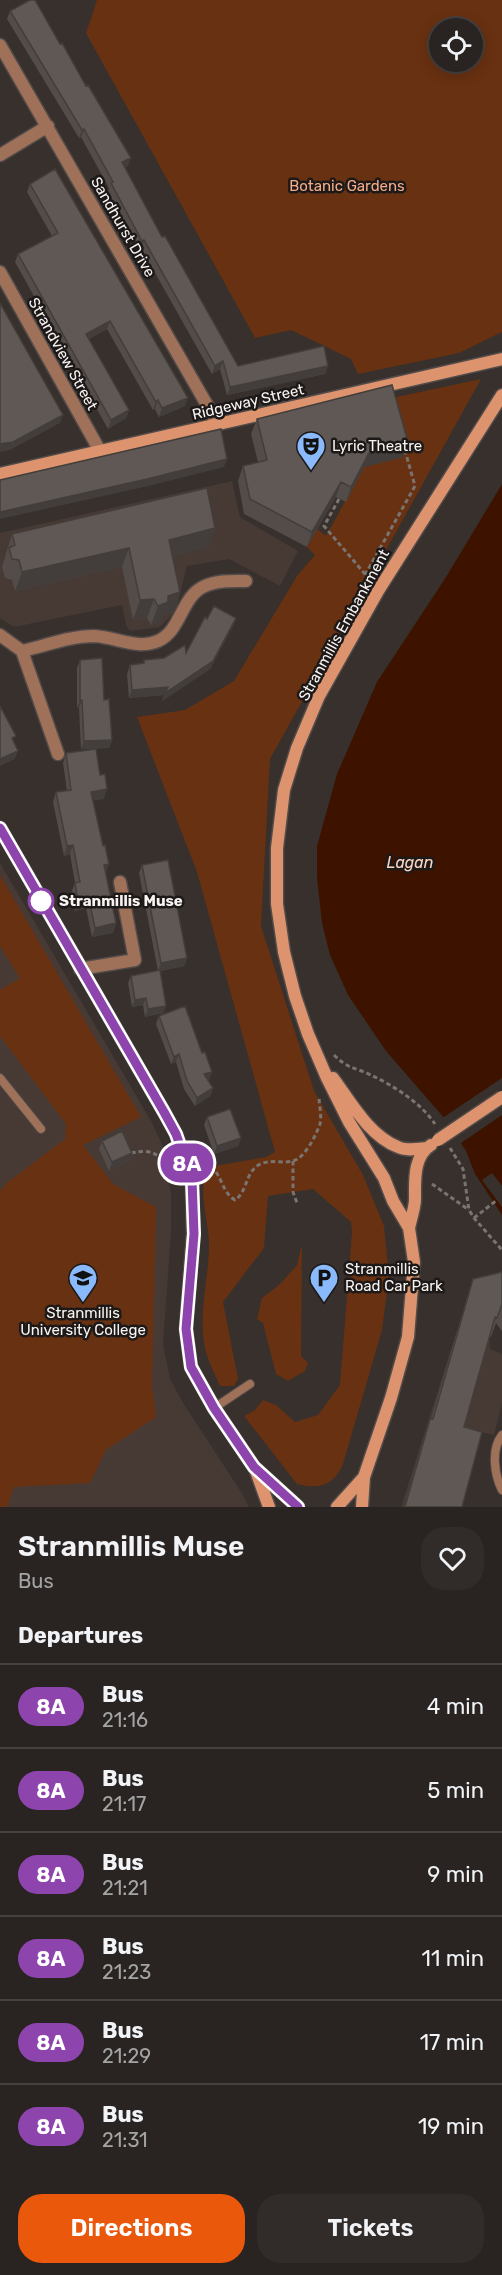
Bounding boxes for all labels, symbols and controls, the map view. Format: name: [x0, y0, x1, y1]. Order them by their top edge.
map controls: [429, 18, 483, 72]
button: locate: [429, 18, 483, 72]
street label: Sandhurst Drive: [87, 174, 159, 280]
park label: Botanic Gardens: [289, 177, 405, 195]
street label: Strandview Street: [25, 295, 101, 414]
street label: Ridgeway Street: [190, 380, 306, 424]
theatre icon: Lyric Theatre: [295, 430, 327, 472]
place label: Lyric Theatre: [332, 437, 422, 455]
street label: Stranmillis Embankment: [295, 546, 393, 704]
water label: Lagan: [387, 853, 433, 872]
marker: Stranmillis Muse: [28, 888, 54, 914]
place label: Stranmillis Muse: [59, 892, 183, 910]
line badge: 8A: [160, 1144, 214, 1182]
text: 8A: [172, 1151, 202, 1176]
place label: Stranmillis Road Car Park: [345, 1260, 443, 1295]
school or university icon: Stranmillis University College: [67, 1262, 99, 1304]
parking icon: Stranmillis Road Car Park: [308, 1262, 340, 1304]
place label: Stranmillis University College: [20, 1304, 146, 1339]
button: heart: [421, 1527, 484, 1590]
text: Stranmillis Muse: [18, 1530, 244, 1563]
text: Bus: [18, 1569, 54, 1593]
text: Departures: [18, 1622, 143, 1649]
text: Bus: [102, 1681, 144, 1708]
text: 4 min: [427, 1693, 484, 1720]
text: 8A: [36, 1694, 66, 1719]
text: 21:16: [102, 1708, 148, 1732]
text: Bus: [102, 1765, 144, 1792]
text: 5 min: [427, 1777, 484, 1804]
text: 8A: [36, 1778, 66, 1803]
text: 21:17: [102, 1792, 146, 1816]
text: Bus: [102, 1849, 144, 1876]
text: 9 min: [427, 1861, 484, 1888]
text: 8A: [36, 1862, 66, 1887]
text: 21:21: [102, 1876, 148, 1900]
text: Bus: [102, 1933, 144, 1960]
text: 11 min: [422, 1945, 484, 1972]
text: 8A: [36, 1946, 66, 1971]
text: 21:23: [102, 1960, 151, 1984]
text: Bus: [102, 2017, 144, 2044]
text: 17 min: [420, 2029, 484, 2056]
text: 8A: [36, 2030, 66, 2055]
text: 21:29: [102, 2044, 151, 2068]
text: Bus: [102, 2101, 144, 2128]
text: 19 min: [418, 2113, 484, 2140]
text: 8A: [36, 2114, 66, 2139]
text: 21:31: [102, 2128, 148, 2152]
button: Directions: [18, 2194, 245, 2263]
button: Tickets: [257, 2194, 484, 2263]

